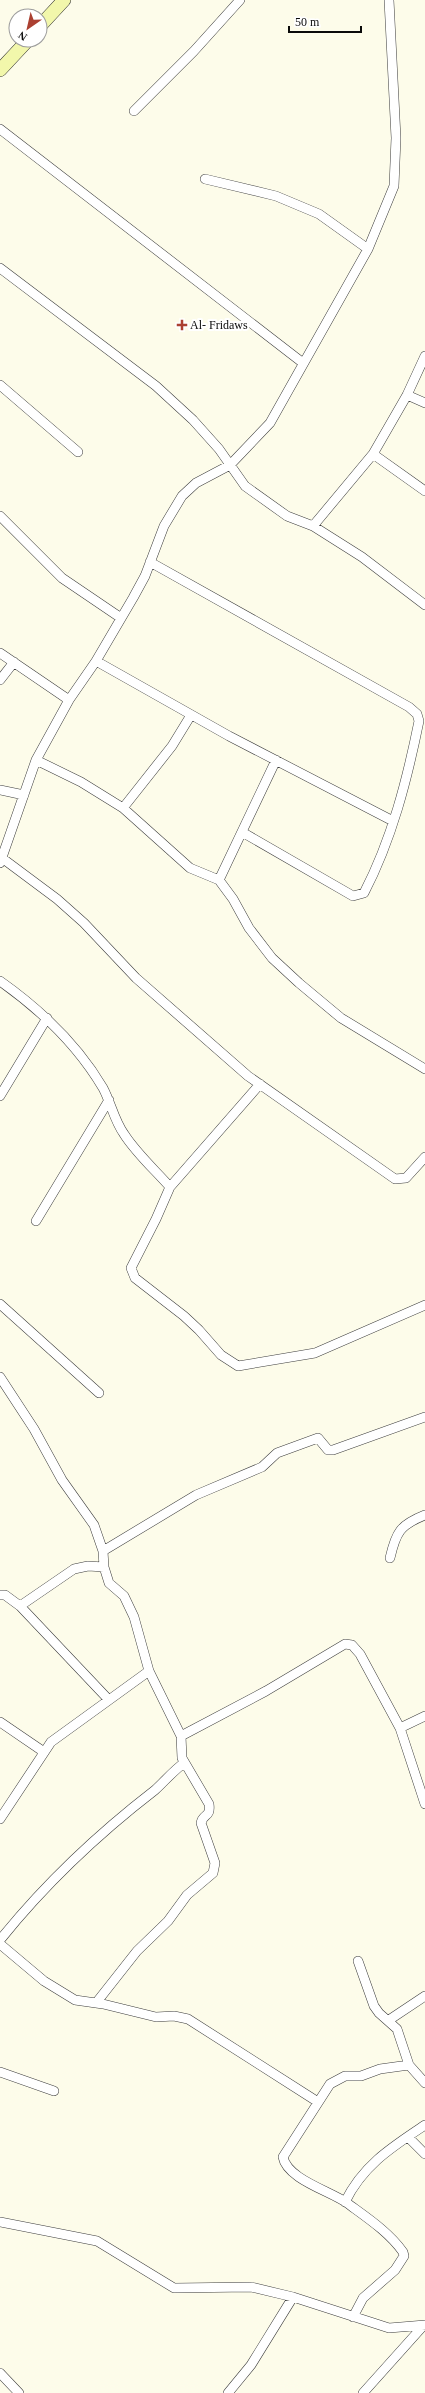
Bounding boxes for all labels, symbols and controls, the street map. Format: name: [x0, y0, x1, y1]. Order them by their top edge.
north arrow: [8, 8, 48, 48]
scale bar: [289, 8, 361, 34]
text: 50 m: [295, 15, 320, 29]
text: N: [16, 29, 29, 43]
place label: Al- Fridaws: [190, 318, 248, 332]
marker: Al- Fridaws: [177, 320, 187, 330]

